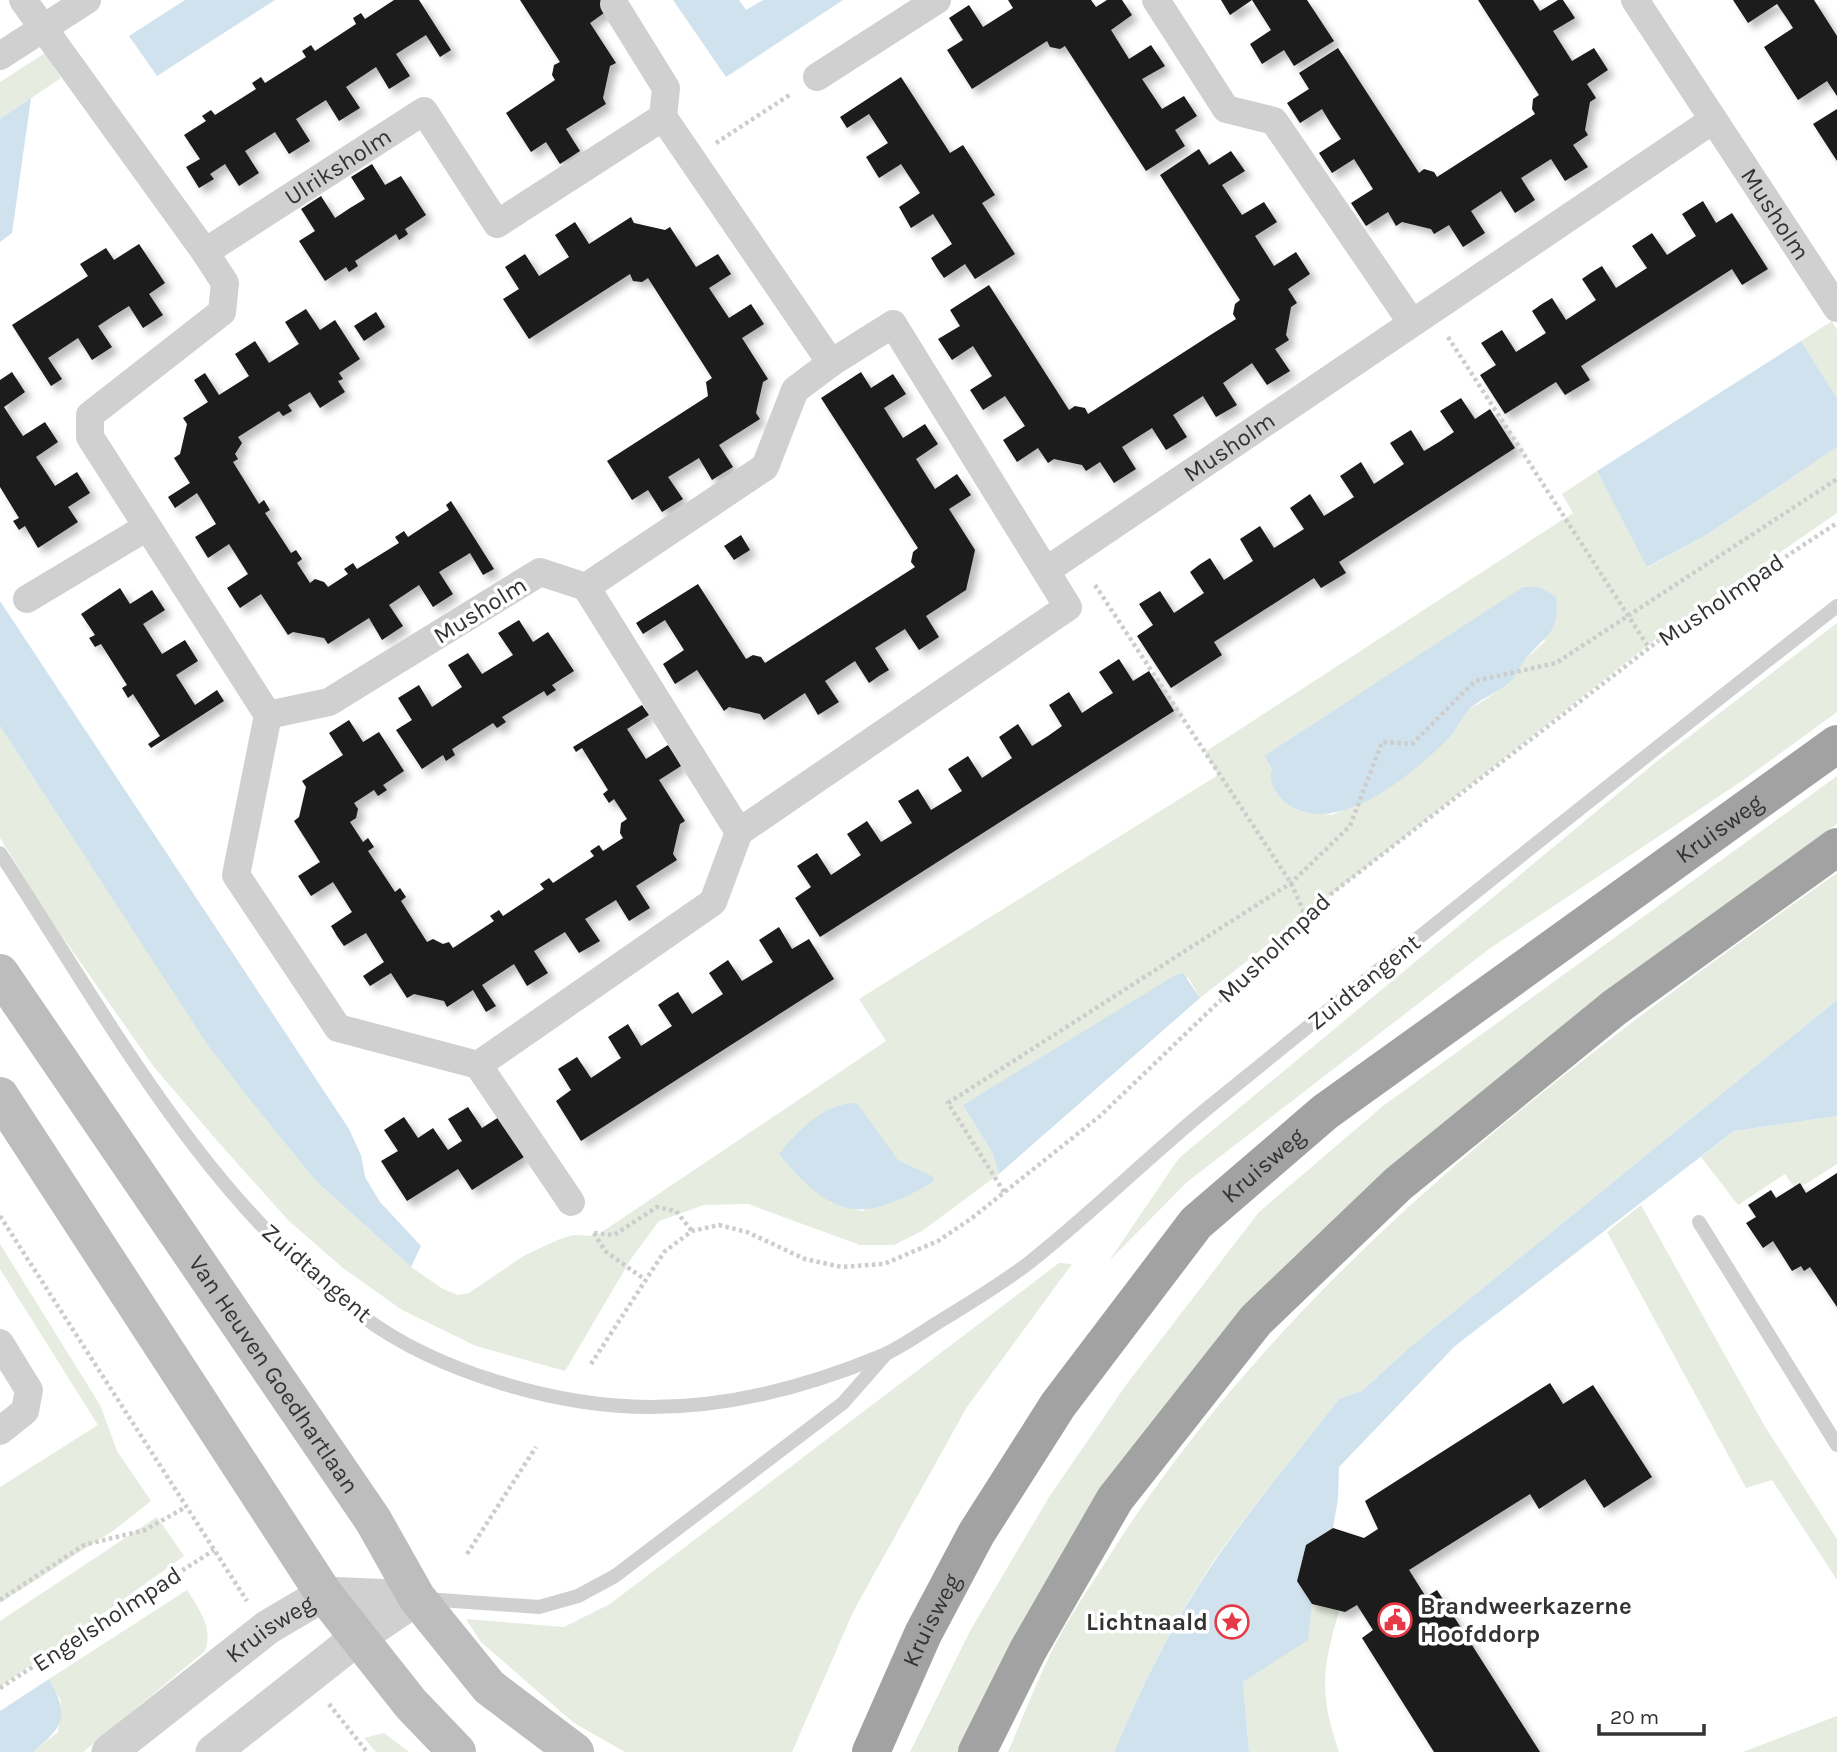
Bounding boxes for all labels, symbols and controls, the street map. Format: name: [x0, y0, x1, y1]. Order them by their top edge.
street label: Ulriksholm: [279, 122, 397, 211]
street label: Musholm: [1735, 163, 1816, 265]
street label: Musholm: [1178, 406, 1280, 488]
street label: Musholmpad: [1653, 548, 1789, 652]
street label: Musholm: [428, 571, 532, 649]
street label: Kruisweg: [1670, 788, 1769, 869]
street label: Musholmpad: [1212, 887, 1336, 1009]
street label: Zuidtangent: [1302, 928, 1426, 1036]
street label: Kruisweg: [1216, 1121, 1311, 1209]
street label: Zuidtangent: [256, 1218, 378, 1328]
street label: Van Heuven Goedhartlaan: [183, 1250, 365, 1499]
street label: Engelsholmpad: [27, 1561, 187, 1677]
street label: Kruisweg: [896, 1568, 967, 1671]
street label: Kruisweg: [220, 1589, 320, 1669]
place label: Brandweerkazerne Hoofddorp: [1420, 1592, 1632, 1648]
public building icon: Brandweerkazerne Hoofddorp: [1376, 1601, 1414, 1639]
place icon: Lichtnaald: [1213, 1603, 1251, 1641]
place label: Lichtnaald: [1086, 1608, 1208, 1636]
scale bar: [1599, 1692, 1704, 1736]
text: 20 m: [1610, 1705, 1659, 1729]

